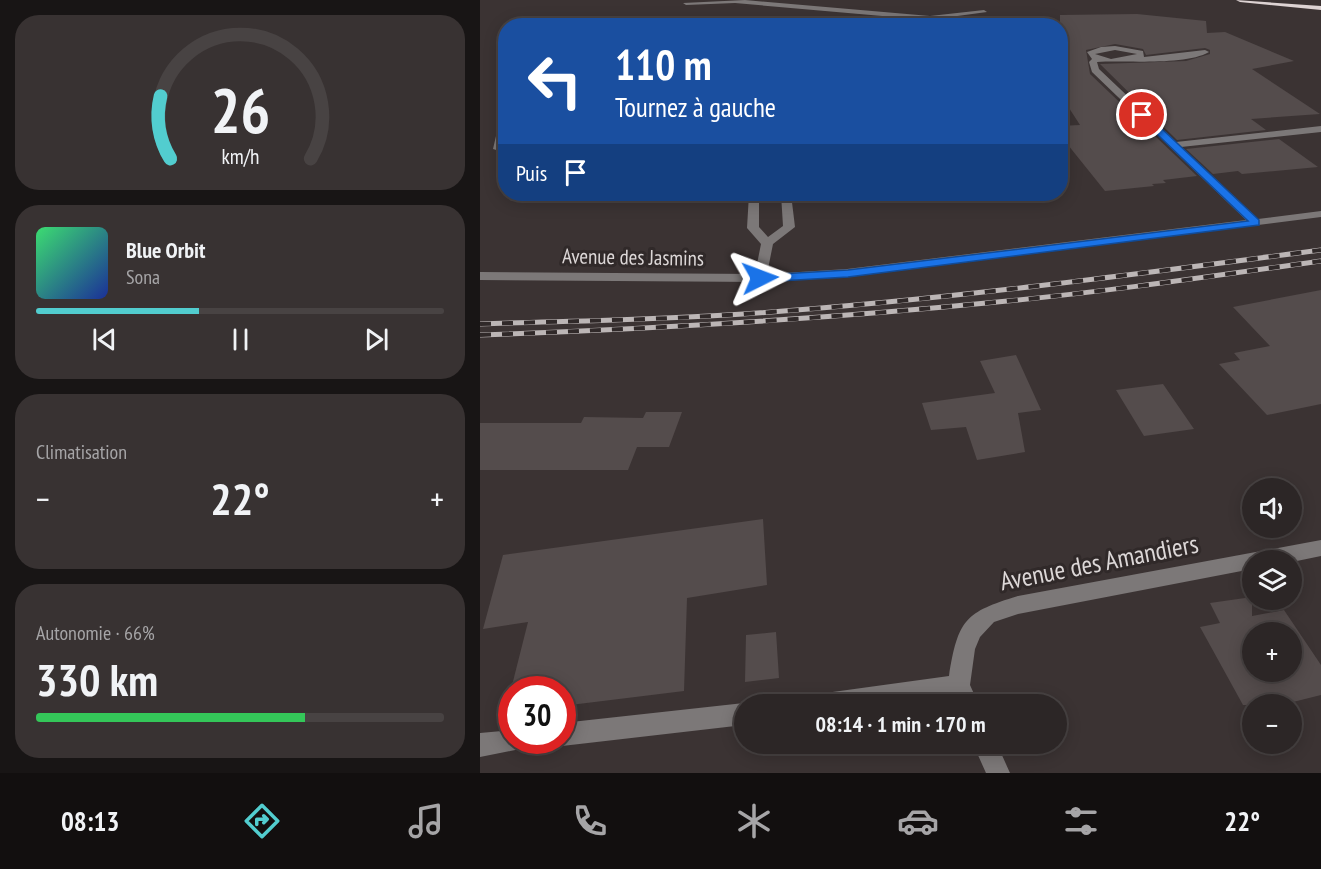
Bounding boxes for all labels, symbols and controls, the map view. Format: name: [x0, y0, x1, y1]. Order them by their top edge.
text: 110 m: [615, 37, 712, 92]
icon: left: [516, 42, 594, 120]
text: 26: [210, 69, 270, 150]
pin: [1116, 89, 1167, 140]
text: Tournez à gauche: [615, 90, 776, 124]
icon: arrive: [1125, 98, 1158, 131]
text: km/h: [221, 143, 259, 171]
icon: arrive: [559, 156, 592, 189]
text: Puis: [516, 159, 547, 187]
text: Blue Orbit: [126, 236, 205, 264]
street label: Avenue des Jasmins: [562, 242, 704, 272]
position arrow: [728, 246, 792, 310]
text: Sona: [126, 264, 160, 290]
icon: previous: [88, 323, 121, 356]
icon: pause: [224, 323, 257, 356]
icon: next: [360, 323, 393, 356]
text: Climatisation: [36, 439, 127, 465]
text: 22°: [210, 469, 270, 527]
text: −: [36, 477, 50, 520]
text: +: [430, 477, 444, 520]
map controls: [1242, 478, 1302, 754]
button: sound: [1242, 478, 1302, 538]
street label: Avenue des Amandiers: [997, 527, 1201, 597]
button: layers: [1242, 550, 1302, 610]
text: Autonomie · 66%: [36, 620, 155, 646]
button: +: [1242, 622, 1302, 682]
text: 330 km: [36, 650, 158, 708]
speed limit sign: 30: [498, 676, 576, 754]
button: −: [1242, 694, 1302, 754]
text: 08:14 · 1 min · 170 m: [815, 710, 986, 738]
icon: directions: [241, 800, 283, 842]
icon: music: [405, 800, 447, 842]
icon: phone: [569, 800, 611, 842]
icon: climate: [733, 800, 775, 842]
icon: car: [897, 800, 939, 842]
icon: filters: [1060, 800, 1102, 842]
text: 08:13: [61, 804, 119, 838]
text: 22°: [1224, 804, 1260, 838]

